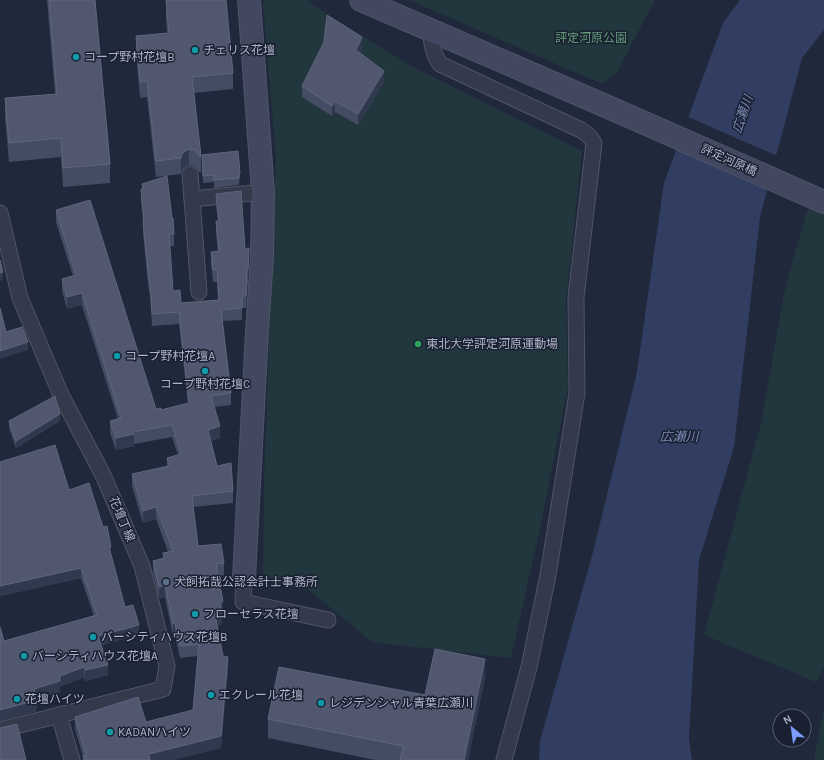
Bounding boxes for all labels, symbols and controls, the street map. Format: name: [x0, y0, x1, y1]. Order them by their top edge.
park label: 評定河原公園: [555, 31, 627, 45]
place label: チェリス花壇: [203, 43, 275, 57]
marker: チェリス花壇: [190, 45, 200, 55]
place label: コープ野村花壇B: [84, 50, 175, 64]
marker: コープ野村花壇B: [71, 52, 81, 62]
water label: 広瀬川: [729, 91, 757, 135]
street label: 評定河原橋: [699, 141, 759, 179]
place label: 東北大学評定河原運動場: [426, 337, 558, 351]
marker: 東北大学評定河原運動場: [413, 339, 423, 349]
place label: コープ野村花壇A: [125, 349, 215, 363]
marker: コープ野村花壇A: [112, 351, 122, 361]
marker: コープ野村花壇C: [200, 366, 210, 376]
place label: コープ野村花壇C: [160, 377, 250, 391]
water label: 広瀬川: [659, 429, 700, 444]
street label: 花壇丁線: [106, 494, 138, 544]
place label: 犬飼拓哉公認会計士事務所: [174, 575, 318, 589]
marker: 犬飼拓哉公認会計士事務所: [161, 577, 171, 587]
place label: フローセラス花壇: [203, 607, 299, 621]
marker: フローセラス花壇: [190, 609, 200, 619]
place label: バーシティハウス花壇B: [101, 630, 228, 644]
marker: バーシティハウス花壇B: [88, 632, 98, 642]
place label: バーシティハウス花壇A: [32, 649, 158, 663]
marker: バーシティハウス花壇A: [19, 651, 29, 661]
place label: エクレール花壇: [219, 688, 303, 702]
marker: エクレール花壇: [206, 690, 216, 700]
place label: 花壇ハイツ: [25, 692, 85, 706]
marker: 花壇ハイツ: [12, 694, 22, 704]
place label: レジデンシャル青葉広瀬川: [329, 696, 473, 710]
marker: レジデンシャル青葉広瀬川: [316, 698, 326, 708]
north arrow: [772, 708, 812, 748]
text: N: [781, 712, 794, 727]
place label: KADANハイツ: [118, 725, 191, 739]
marker: KADANハイツ: [105, 727, 115, 737]

